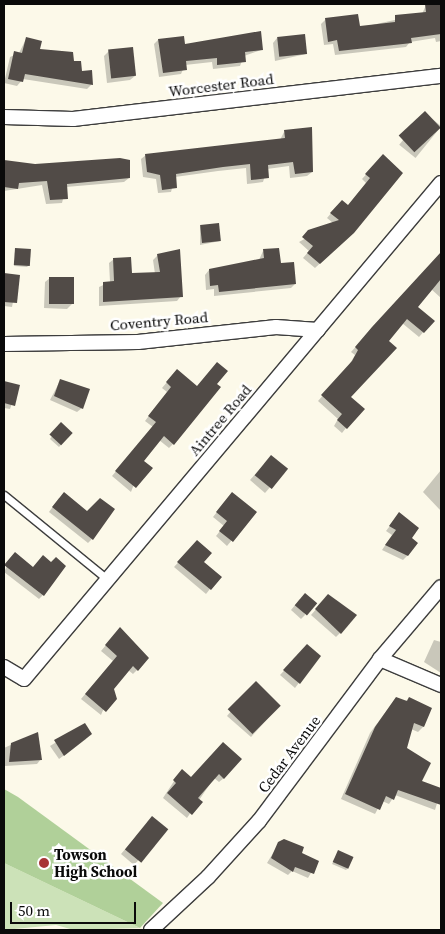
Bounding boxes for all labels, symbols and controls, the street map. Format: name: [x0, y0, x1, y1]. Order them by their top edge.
street label: Worcester Road: [167, 70, 275, 100]
street label: Coventry Road: [109, 308, 209, 334]
street label: Aintree Road: [185, 381, 255, 459]
street label: Cedar Avenue: [254, 712, 324, 796]
place label: Towson High School: [54, 845, 137, 880]
marker: Towson High School: [38, 857, 50, 869]
scale bar: [12, 892, 139, 924]
text: 50 m: [18, 900, 50, 921]

